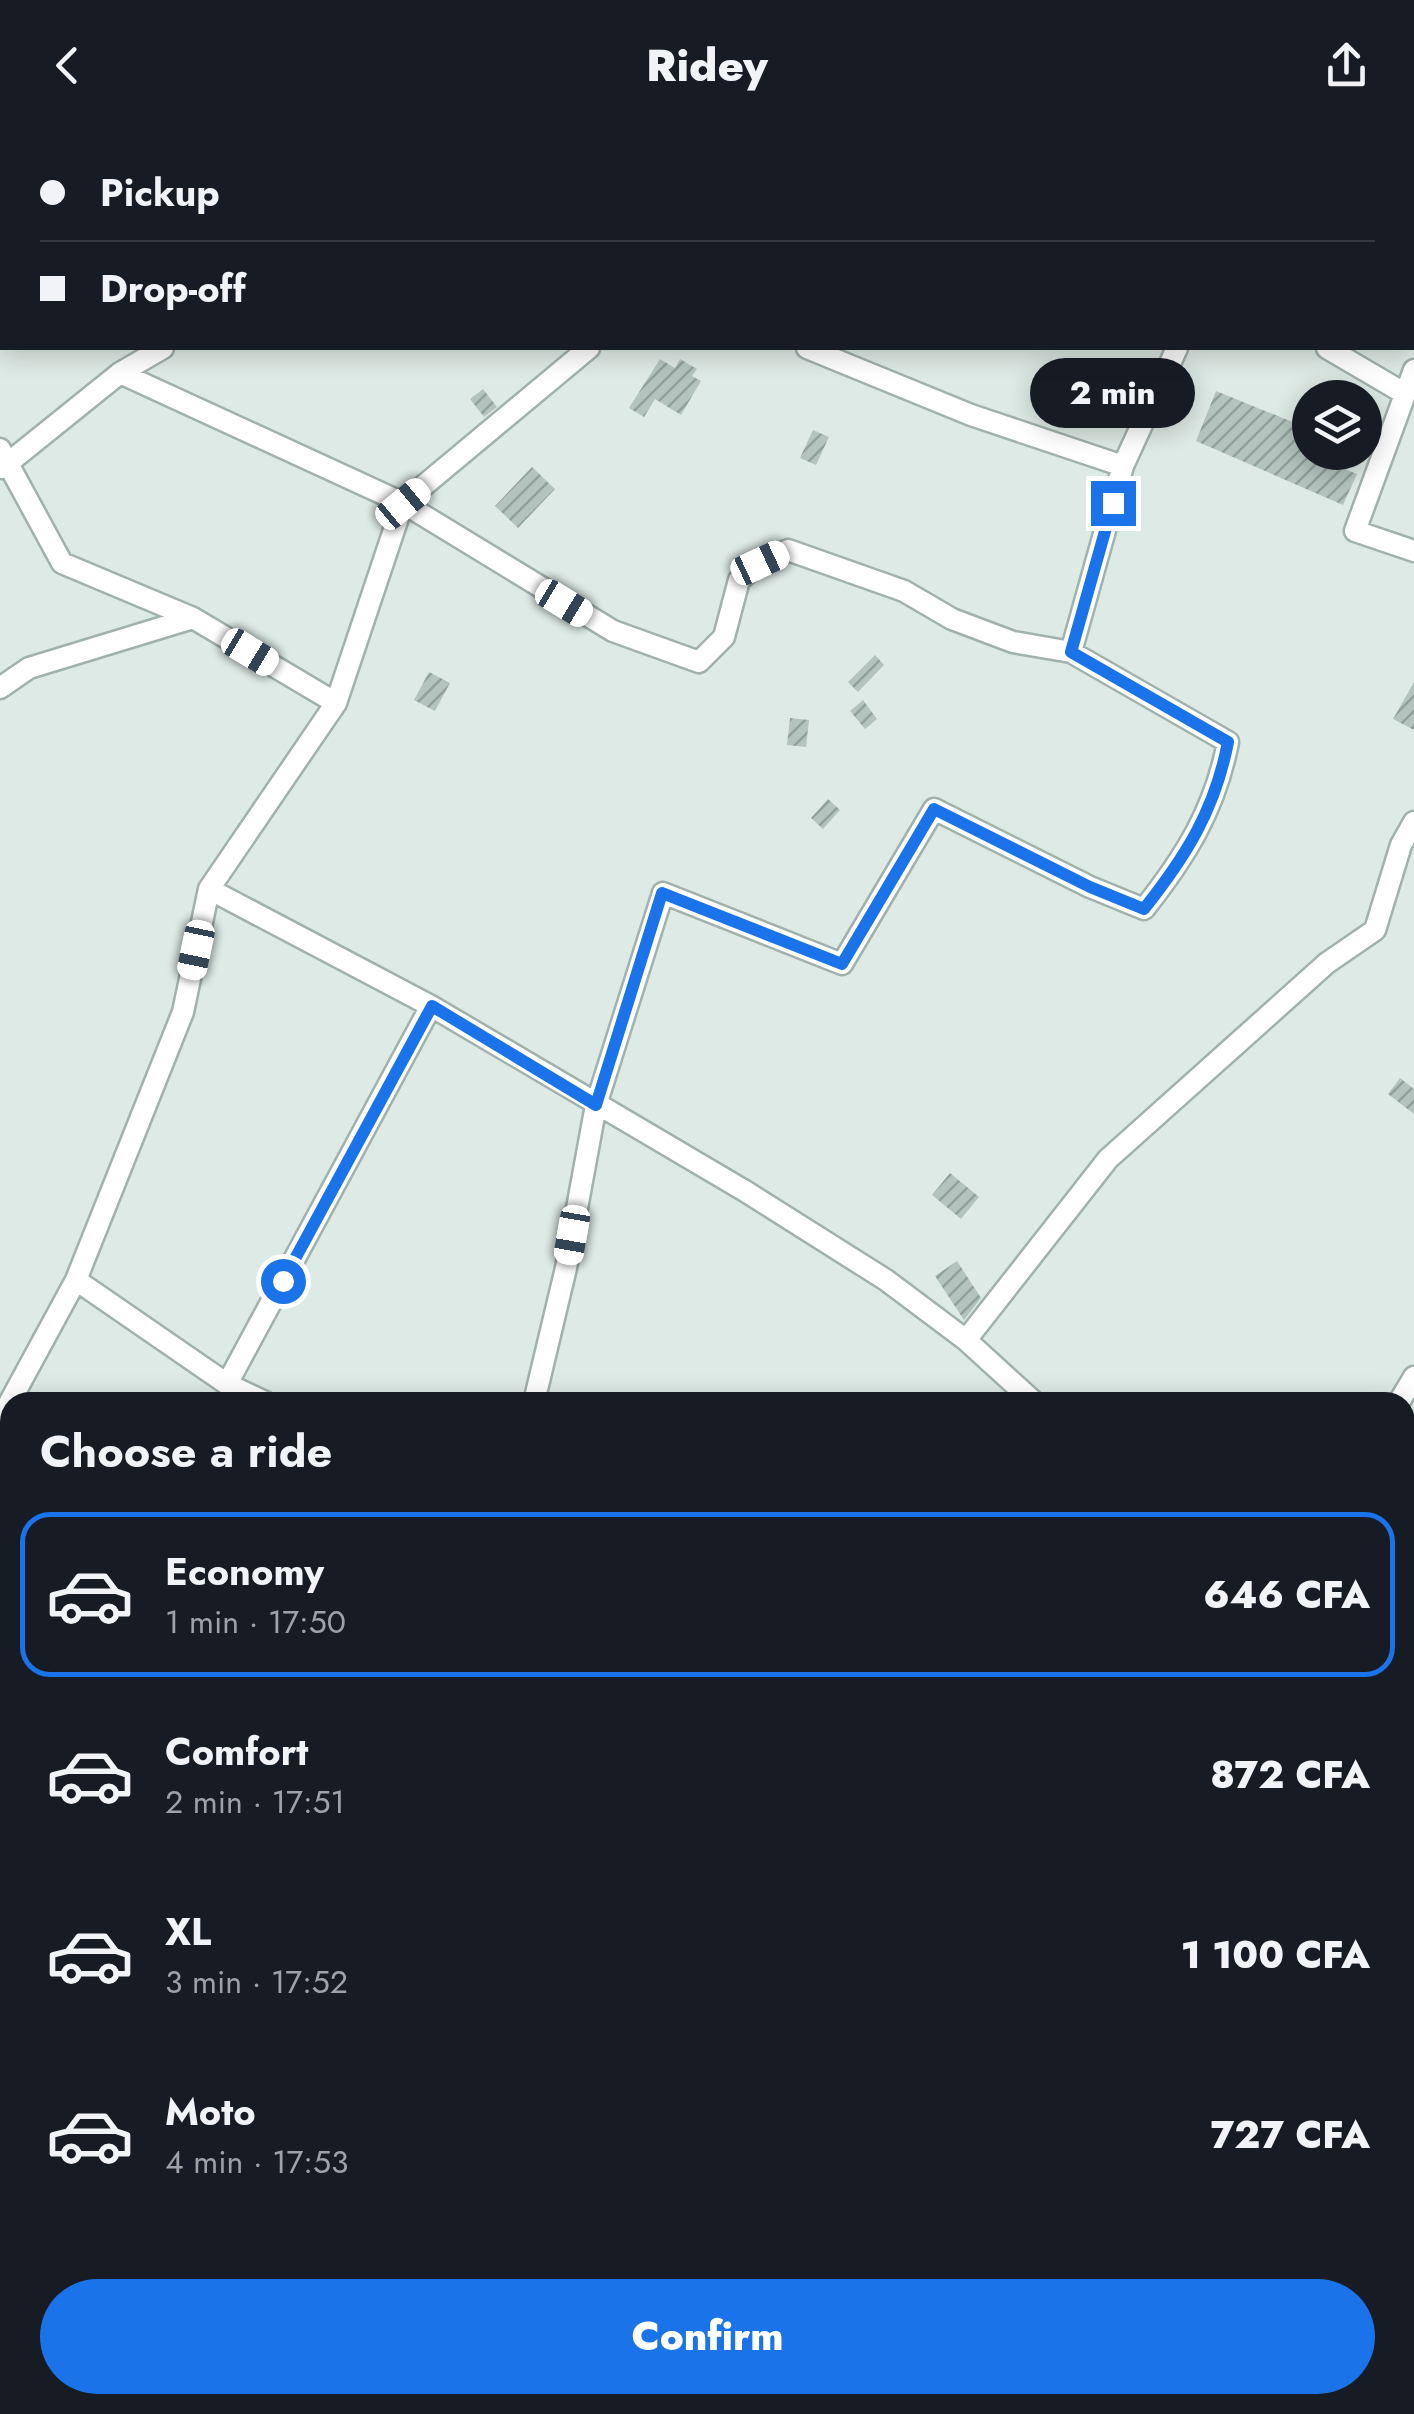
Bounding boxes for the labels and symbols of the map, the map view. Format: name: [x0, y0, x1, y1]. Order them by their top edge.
callout: 2 min: [1030, 358, 1196, 428]
car: [370, 473, 436, 535]
route end: [1091, 481, 1136, 526]
car: [726, 537, 794, 589]
car: [531, 575, 597, 631]
car: [217, 624, 283, 680]
car: [175, 918, 217, 982]
car: [552, 1203, 592, 1267]
route start: [261, 1259, 306, 1304]

